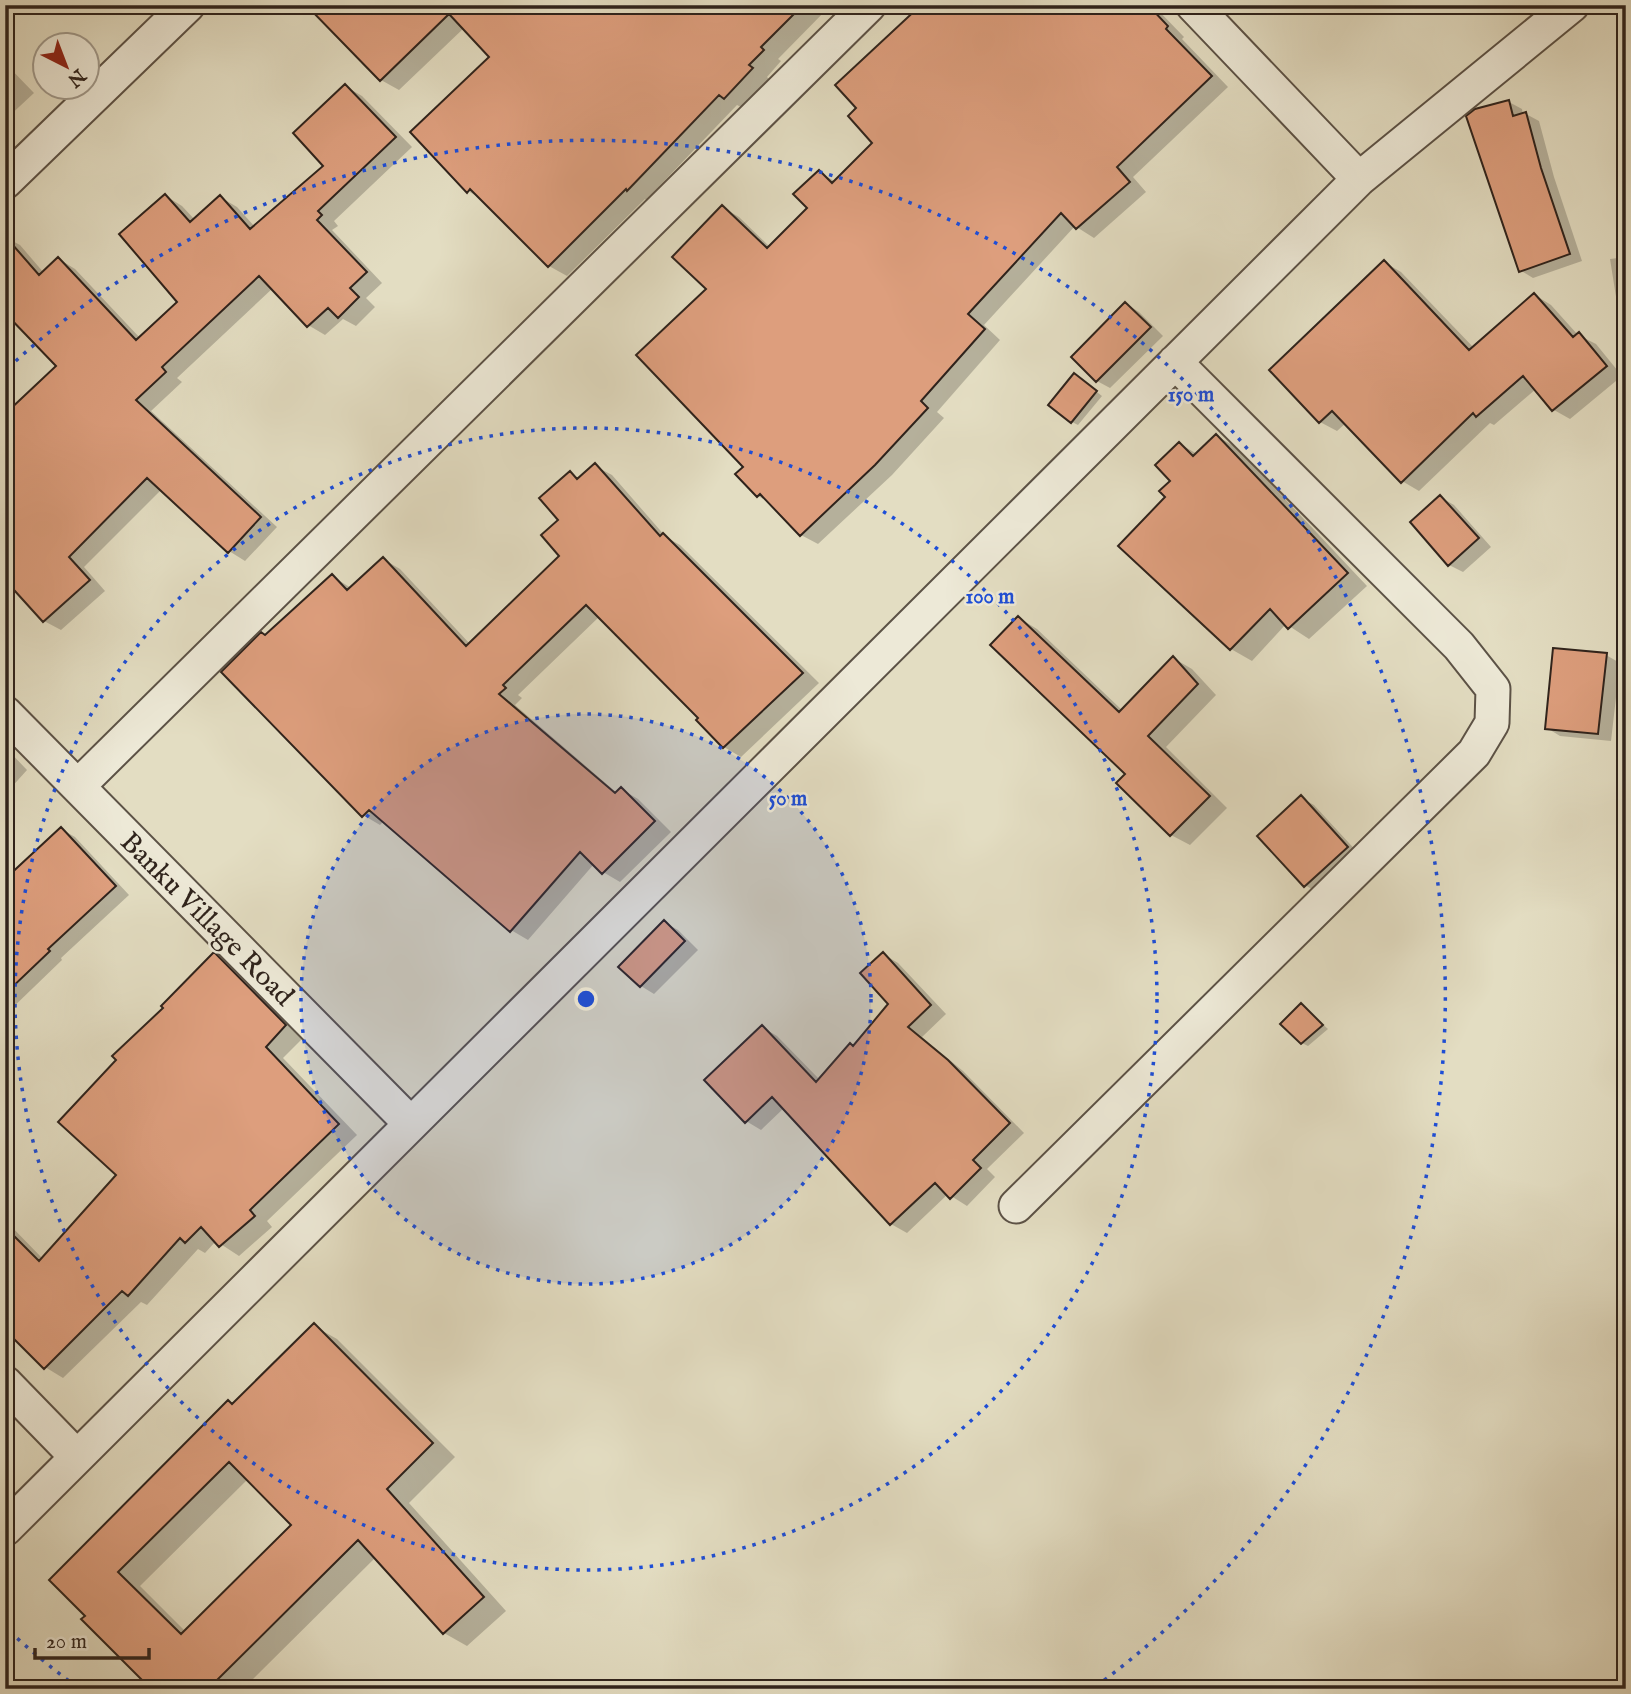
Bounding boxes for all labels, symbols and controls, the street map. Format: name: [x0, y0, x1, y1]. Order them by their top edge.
north arrow: [32, 32, 102, 102]
text: N: [61, 62, 91, 92]
text: 150 m: [1168, 382, 1215, 409]
text: 100 m: [965, 584, 1015, 611]
text: 50 m: [769, 786, 808, 813]
street label: Banku Village Road: [112, 825, 301, 1014]
centre of rings: [574, 987, 598, 1011]
scale bar: [35, 1617, 149, 1661]
text: 20 m: [46, 1629, 87, 1656]

